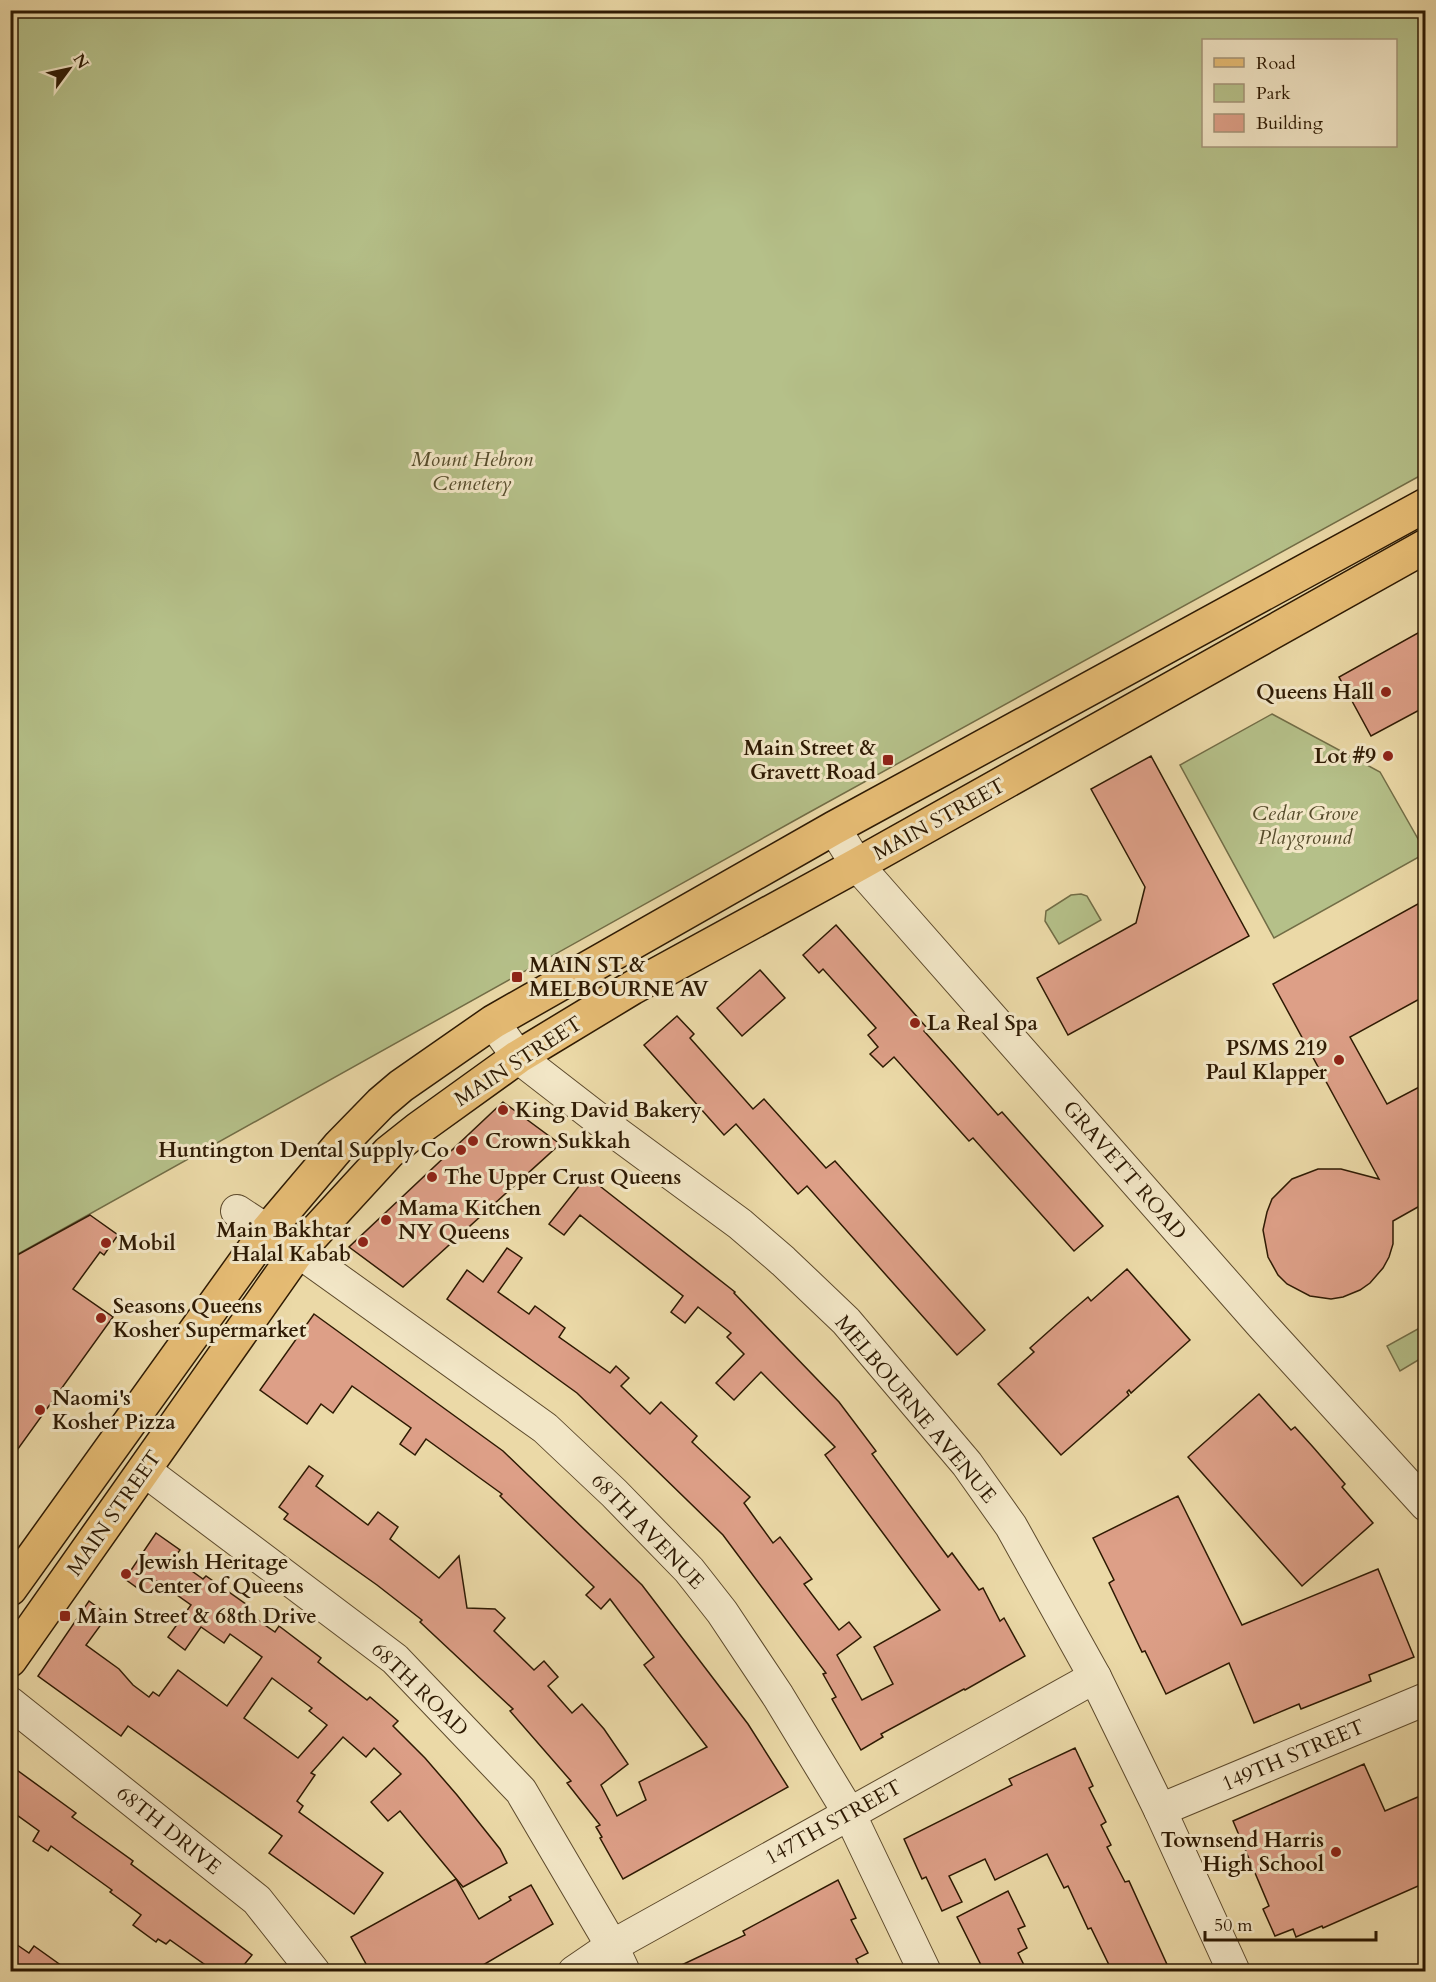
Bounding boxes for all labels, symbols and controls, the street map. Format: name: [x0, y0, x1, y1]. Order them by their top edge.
north arrow: [39, 39, 99, 99]
legend: [1202, 39, 1397, 147]
text: N: [68, 50, 94, 73]
text: Road: [1256, 51, 1296, 76]
text: Park: [1256, 81, 1291, 106]
text: Building: [1256, 111, 1324, 136]
park label: Mount Hebron Cemetery: [411, 445, 534, 498]
place label: Queens Hall: [1256, 678, 1374, 707]
marker: Queens Hall: [1379, 685, 1393, 699]
place label: Main Street & Gravett Road: [743, 734, 877, 787]
place label: Lot #9: [1314, 742, 1376, 771]
marker: Lot #9: [1381, 749, 1395, 763]
marker: Main Street & Gravett Road: [881, 753, 895, 767]
street label: MAIN STREET: [868, 771, 1011, 868]
park label: Cedar Grove Playground: [1252, 799, 1359, 852]
place label: MAIN ST & MELBOURNE AV: [529, 951, 709, 1004]
marker: MAIN ST & MELBOURNE AV: [510, 970, 524, 984]
street label: MAIN STREET: [449, 1009, 588, 1114]
place label: La Real Spa: [927, 1009, 1039, 1038]
marker: La Real Spa: [908, 1016, 922, 1030]
place label: PS/MS 219 Paul Klapper: [1205, 1034, 1328, 1087]
marker: PS/MS 219 Paul Klapper: [1332, 1053, 1346, 1067]
street label: GRAVETT ROAD: [1056, 1095, 1193, 1246]
place label: King David Bakery: [515, 1096, 702, 1125]
marker: King David Bakery: [496, 1103, 510, 1117]
place label: Crown Sukkah: [485, 1127, 631, 1156]
marker: Crown Sukkah: [466, 1134, 480, 1148]
place label: Huntington Dental Supply Co: [158, 1136, 449, 1165]
marker: Huntington Dental Supply Co: [454, 1143, 468, 1157]
place label: The Upper Crust Queens: [444, 1163, 681, 1192]
marker: The Upper Crust Queens: [425, 1170, 439, 1184]
place label: Mama Kitchen NY Queens: [398, 1194, 542, 1247]
marker: Mama Kitchen NY Queens: [379, 1213, 393, 1227]
place label: Main Bakhtar Halal Kabab: [216, 1216, 352, 1269]
place label: Mobil: [118, 1229, 176, 1258]
marker: Main Bakhtar Halal Kabab: [356, 1235, 370, 1249]
marker: Mobil: [99, 1236, 113, 1250]
place label: Seasons Queens Kosher Supermarket: [113, 1292, 307, 1345]
street label: MELBOURNE AVENUE: [828, 1309, 1003, 1510]
marker: Seasons Queens Kosher Supermarket: [94, 1311, 108, 1325]
place label: Naomi's Kosher Pizza: [52, 1384, 176, 1437]
marker: Naomi's Kosher Pizza: [33, 1403, 47, 1417]
street label: MAIN STREET: [60, 1445, 169, 1582]
street label: 68TH AVENUE: [585, 1467, 711, 1596]
place label: Jewish Heritage Center of Queens: [135, 1548, 304, 1601]
marker: Jewish Heritage Center of Queens: [119, 1567, 133, 1581]
place label: Main Street & 68th Drive: [77, 1602, 317, 1631]
marker: Main Street & 68th Drive: [58, 1609, 72, 1623]
street label: 68TH ROAD: [365, 1636, 475, 1743]
street label: 149TH STREET: [1217, 1712, 1369, 1799]
street label: 147TH STREET: [759, 1773, 907, 1872]
street label: 68TH DRIVE: [110, 1779, 227, 1882]
place label: Townsend Harris High School: [1161, 1826, 1324, 1879]
marker: Townsend Harris High School: [1329, 1845, 1343, 1859]
scale bar: [1205, 1904, 1376, 1942]
text: 50 m: [1214, 1913, 1253, 1938]

